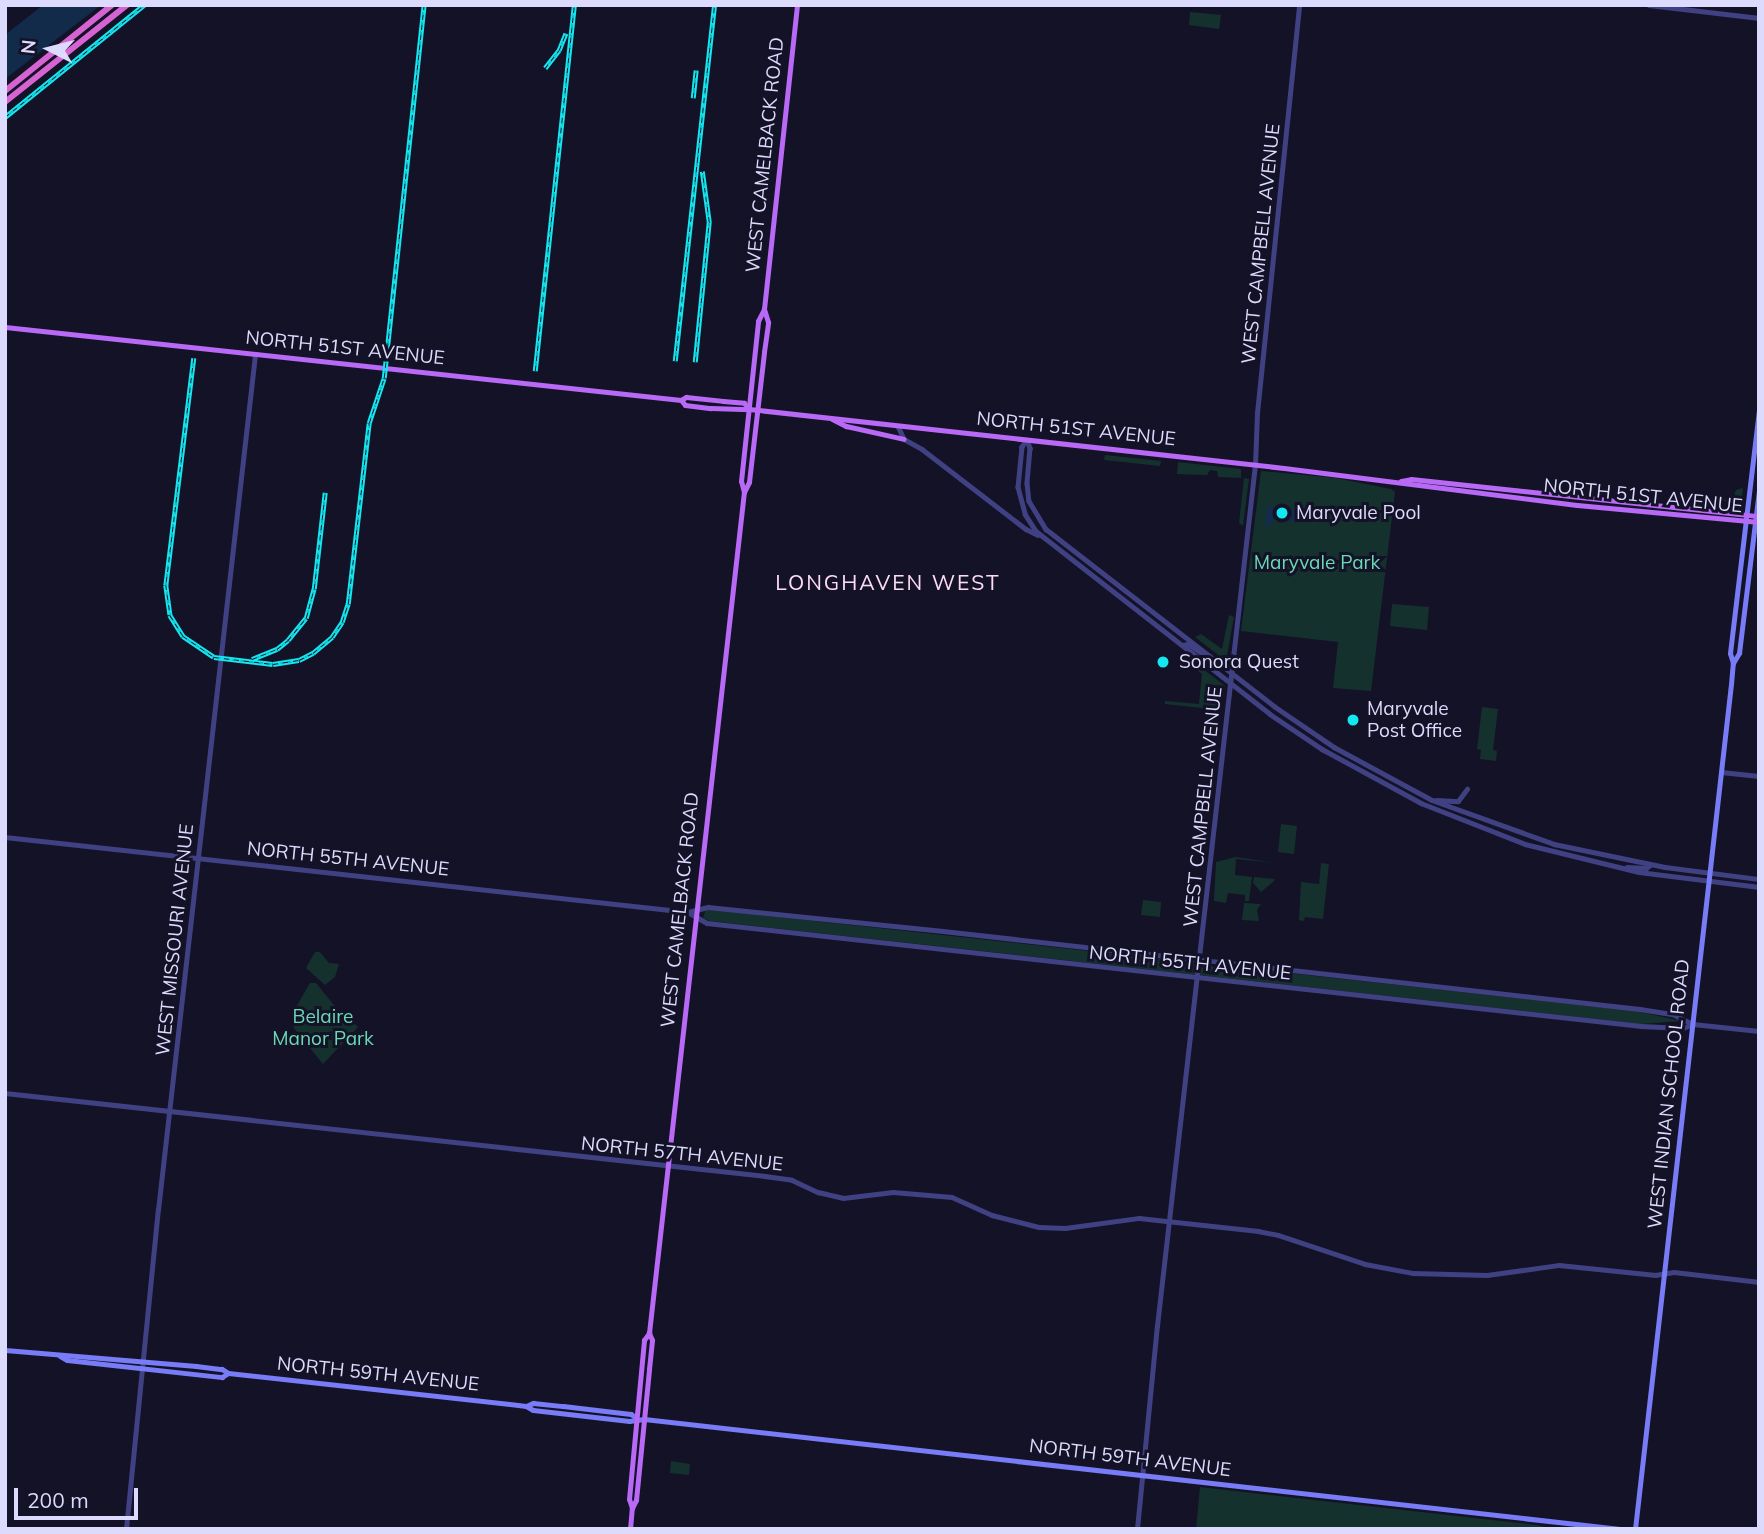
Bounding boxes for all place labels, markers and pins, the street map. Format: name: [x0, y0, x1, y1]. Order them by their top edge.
place label: Maryvale Pool: [1296, 502, 1421, 524]
marker: Maryvale Pool: [1274, 505, 1290, 521]
place label: Sonora Quest: [1179, 651, 1299, 673]
marker: Sonora Quest: [1153, 652, 1173, 672]
place label: Maryvale Post Office: [1367, 698, 1462, 742]
marker: Maryvale Post Office: [1345, 712, 1361, 728]

